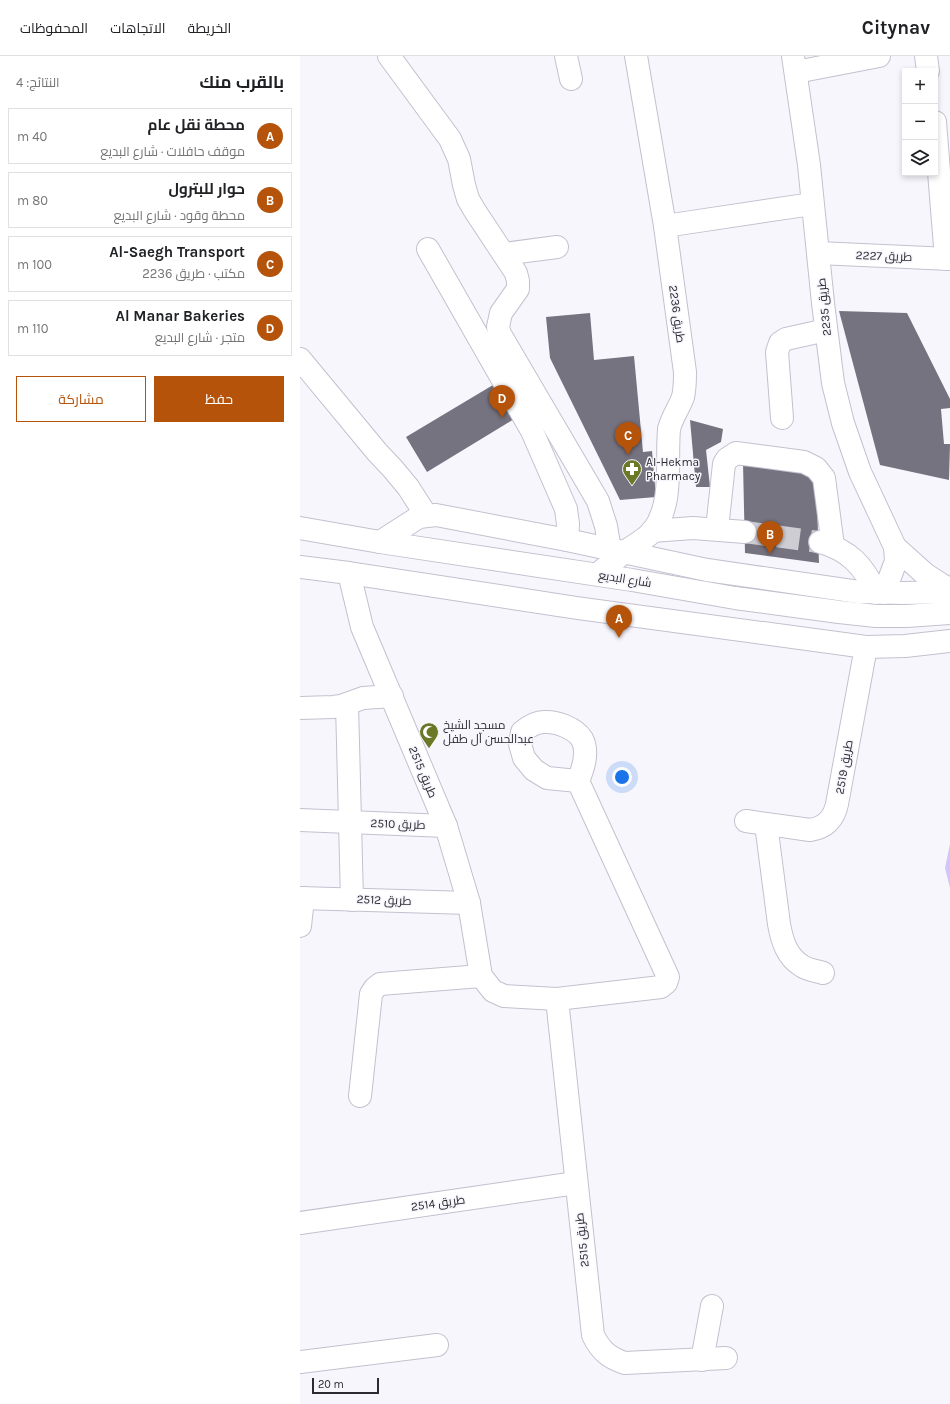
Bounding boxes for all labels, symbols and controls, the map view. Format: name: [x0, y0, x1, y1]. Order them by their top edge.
text: Citynav: [862, 17, 930, 39]
text: المحفوظات: [20, 20, 88, 37]
text: الاتجاهات: [110, 20, 166, 37]
text: الخريطة: [188, 20, 231, 37]
map controls: [902, 68, 938, 176]
button: +: [902, 68, 938, 104]
text: بالقرب منك: [200, 72, 284, 92]
text: النتائج: 4: [16, 75, 60, 90]
button: −: [902, 104, 938, 140]
text: محطة نقل عام: [147, 116, 245, 134]
text: 40 m: [17, 129, 47, 144]
text: A: [266, 129, 274, 144]
button: layers: [902, 140, 938, 176]
text: موقف حافلات · شارع البديع: [100, 144, 245, 159]
text: حوار للبترول: [168, 180, 245, 198]
text: 80 m: [17, 193, 48, 208]
text: B: [266, 193, 274, 208]
text: محطة وقود · شارع البديع: [113, 208, 245, 223]
text: Al-Saegh Transport: [109, 243, 245, 261]
street label: طريق 2227: [855, 248, 913, 264]
text: 100 m: [17, 257, 52, 272]
text: C: [266, 257, 274, 272]
text: مكتب · طريق 2236: [142, 266, 245, 281]
street label: طريق 2235: [814, 277, 834, 337]
street label: طريق 2236: [666, 284, 688, 344]
text: Al Manar Bakeries: [116, 307, 245, 325]
text: 110 m: [17, 321, 49, 336]
text: D: [266, 321, 274, 336]
text: متجر · شارع البديع: [155, 330, 245, 345]
button: مشاركة: [16, 376, 146, 422]
button: حفظ: [154, 376, 284, 422]
pin: D: [489, 385, 515, 418]
pin: C: [615, 422, 641, 455]
place label: Al-Hekma Pharmacy: [646, 455, 701, 483]
pharmacy icon: Al-Hekma Pharmacy: [621, 458, 643, 486]
pin: B: [757, 521, 783, 554]
street label: شارع البديع: [597, 568, 653, 591]
pin: A: [606, 605, 632, 638]
place label: مسجد الشيخ عبدالحسن آل طفل: [443, 718, 534, 746]
mosque icon: مسجد الشيخ عبدالحسن آل طفل: [418, 721, 440, 749]
street label: طريق 2519: [832, 739, 856, 795]
street label: طريق 2515: [406, 744, 440, 800]
your location: [612, 767, 632, 787]
street label: طريق 2510: [370, 816, 426, 832]
street label: طريق 2512: [356, 892, 412, 908]
street label: طريق 2514: [410, 1192, 466, 1214]
street label: طريق 2515: [572, 1212, 592, 1268]
scale bar: [312, 1376, 379, 1395]
text: 20 m: [318, 1378, 344, 1391]

